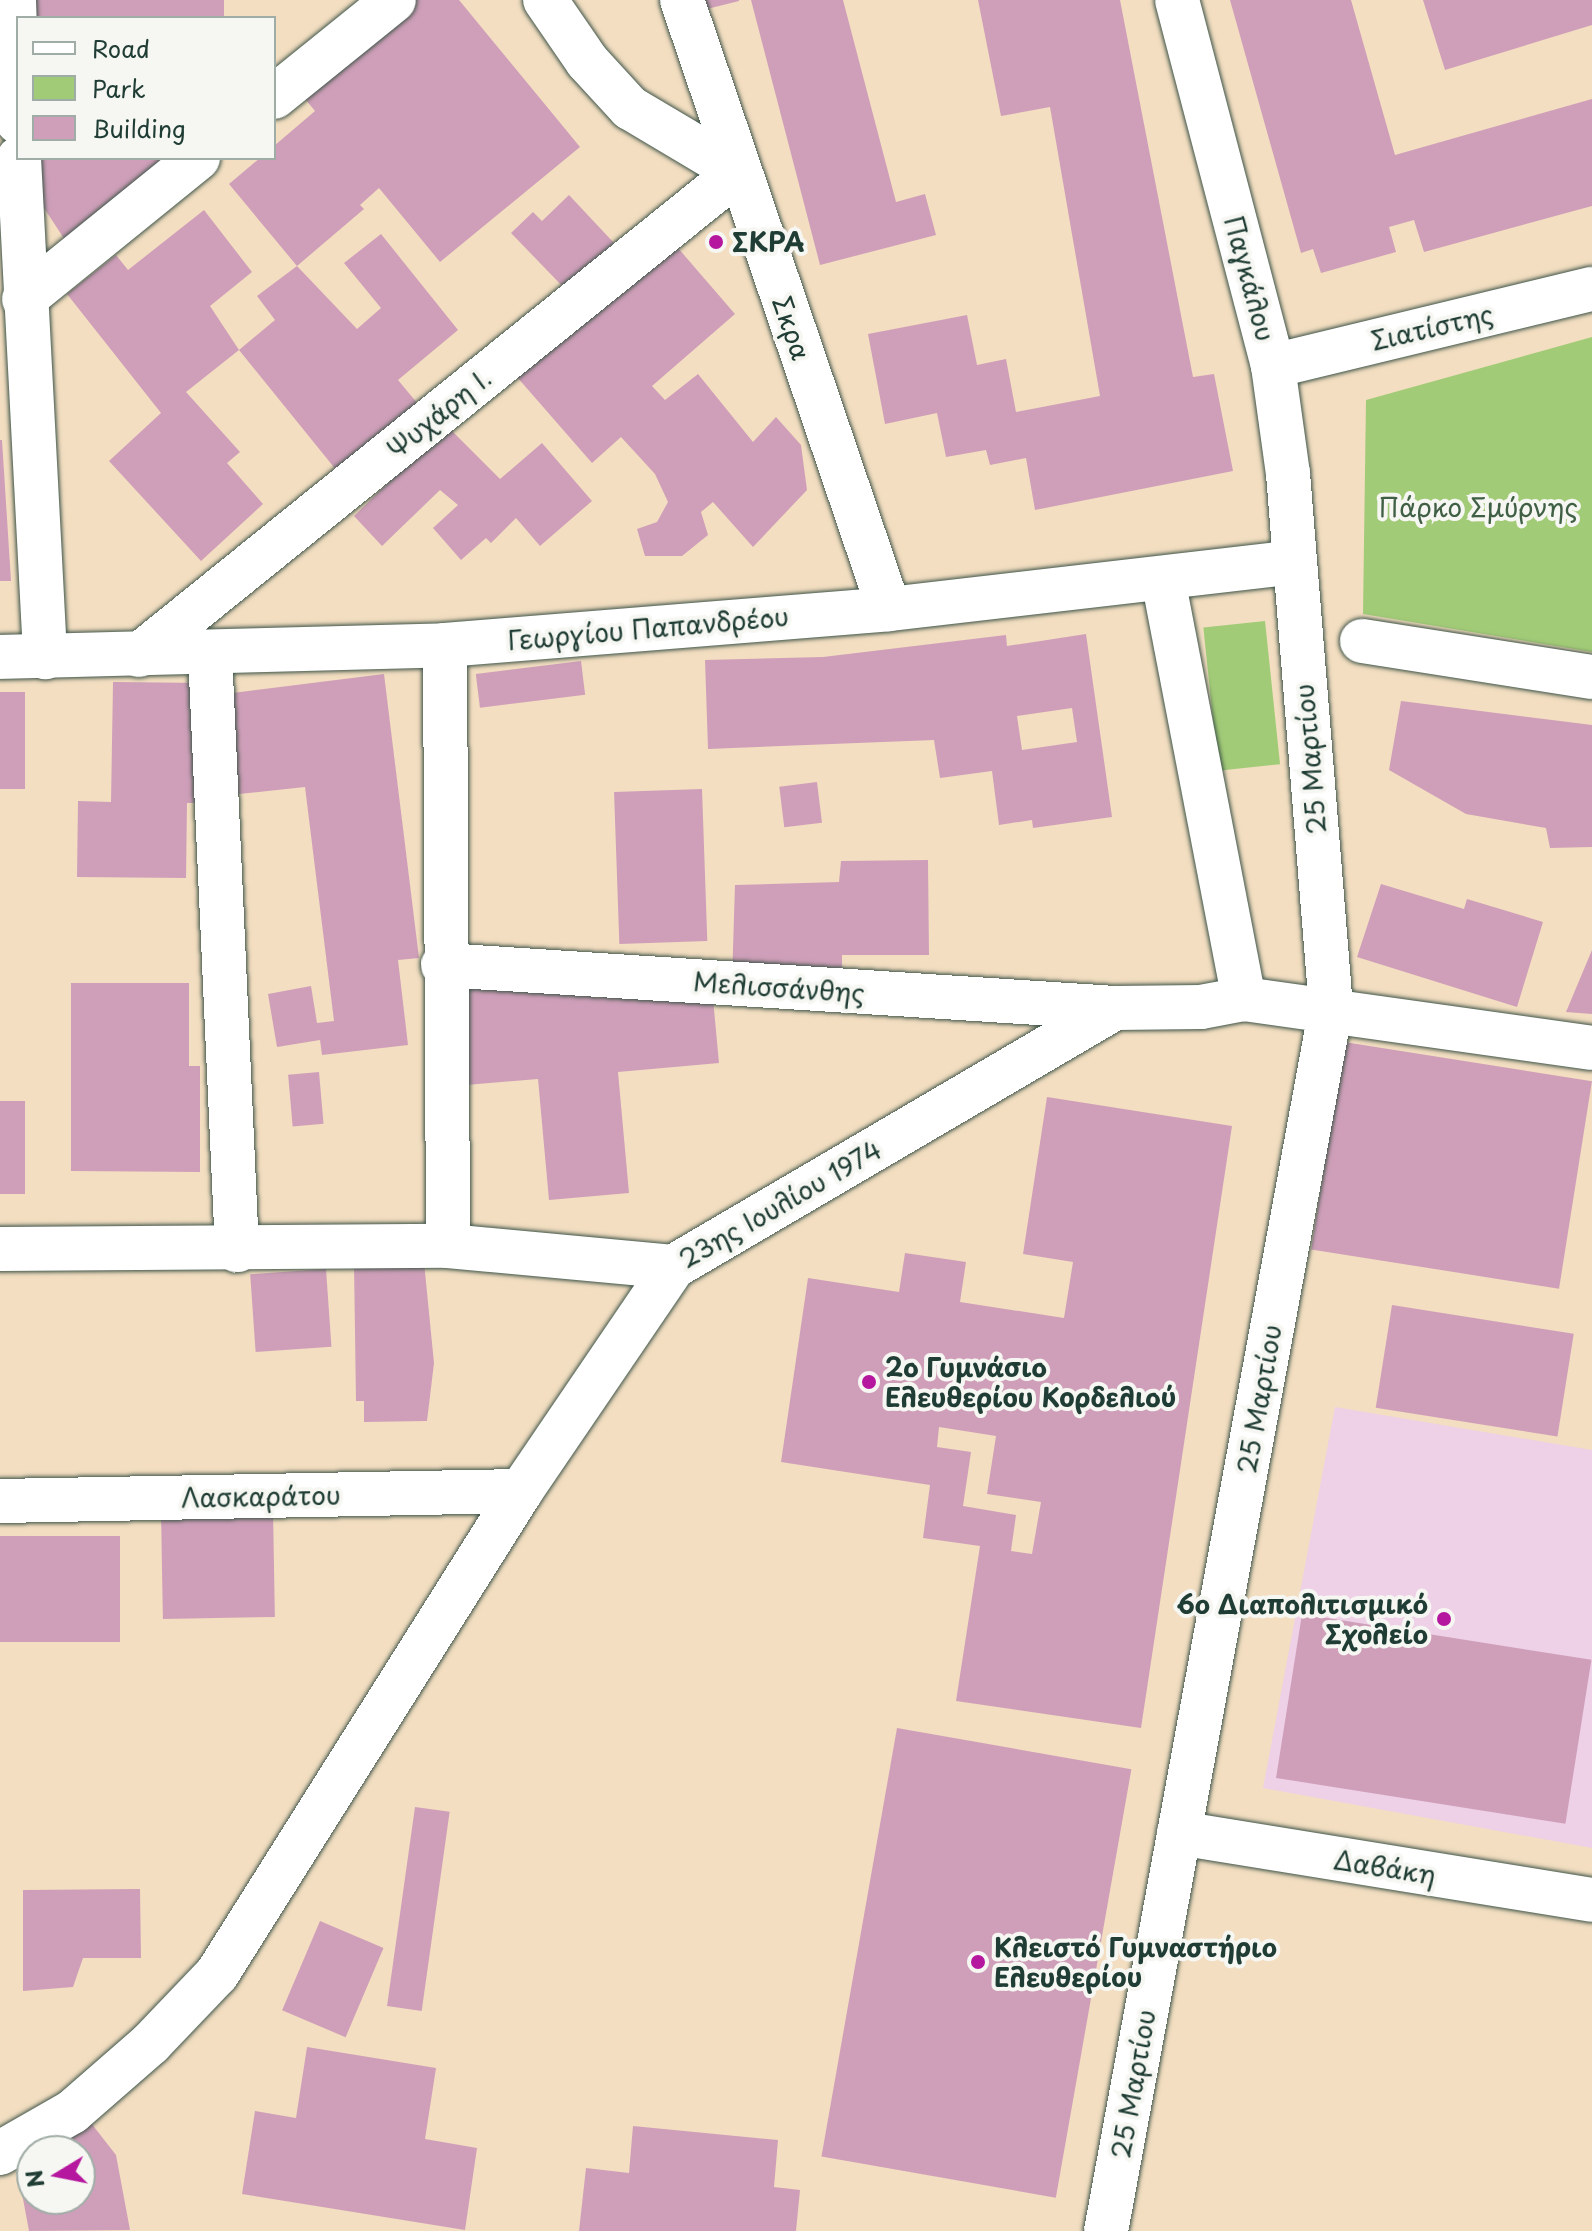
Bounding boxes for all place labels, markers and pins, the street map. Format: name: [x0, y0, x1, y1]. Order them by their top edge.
place label: ΣΚΡΑ: [732, 226, 805, 258]
marker: ΣΚΡΑ: [707, 233, 725, 251]
place label: 2ο Γυμνάσιο Ελευθερίου Κορδελιού: [885, 1351, 1177, 1412]
marker: 2ο Γυμνάσιο Ελευθερίου Κορδελιού: [860, 1373, 878, 1391]
place label: 6ο Διαπολιτισμικό Σχολείο: [1175, 1588, 1428, 1650]
marker: 6ο Διαπολιτισμικό Σχολείο: [1435, 1610, 1453, 1628]
place label: Κλειστό Γυμναστήριο Ελευθερίου: [994, 1931, 1278, 1992]
marker: Κλειστό Γυμναστήριο Ελευθερίου: [969, 1953, 987, 1971]

